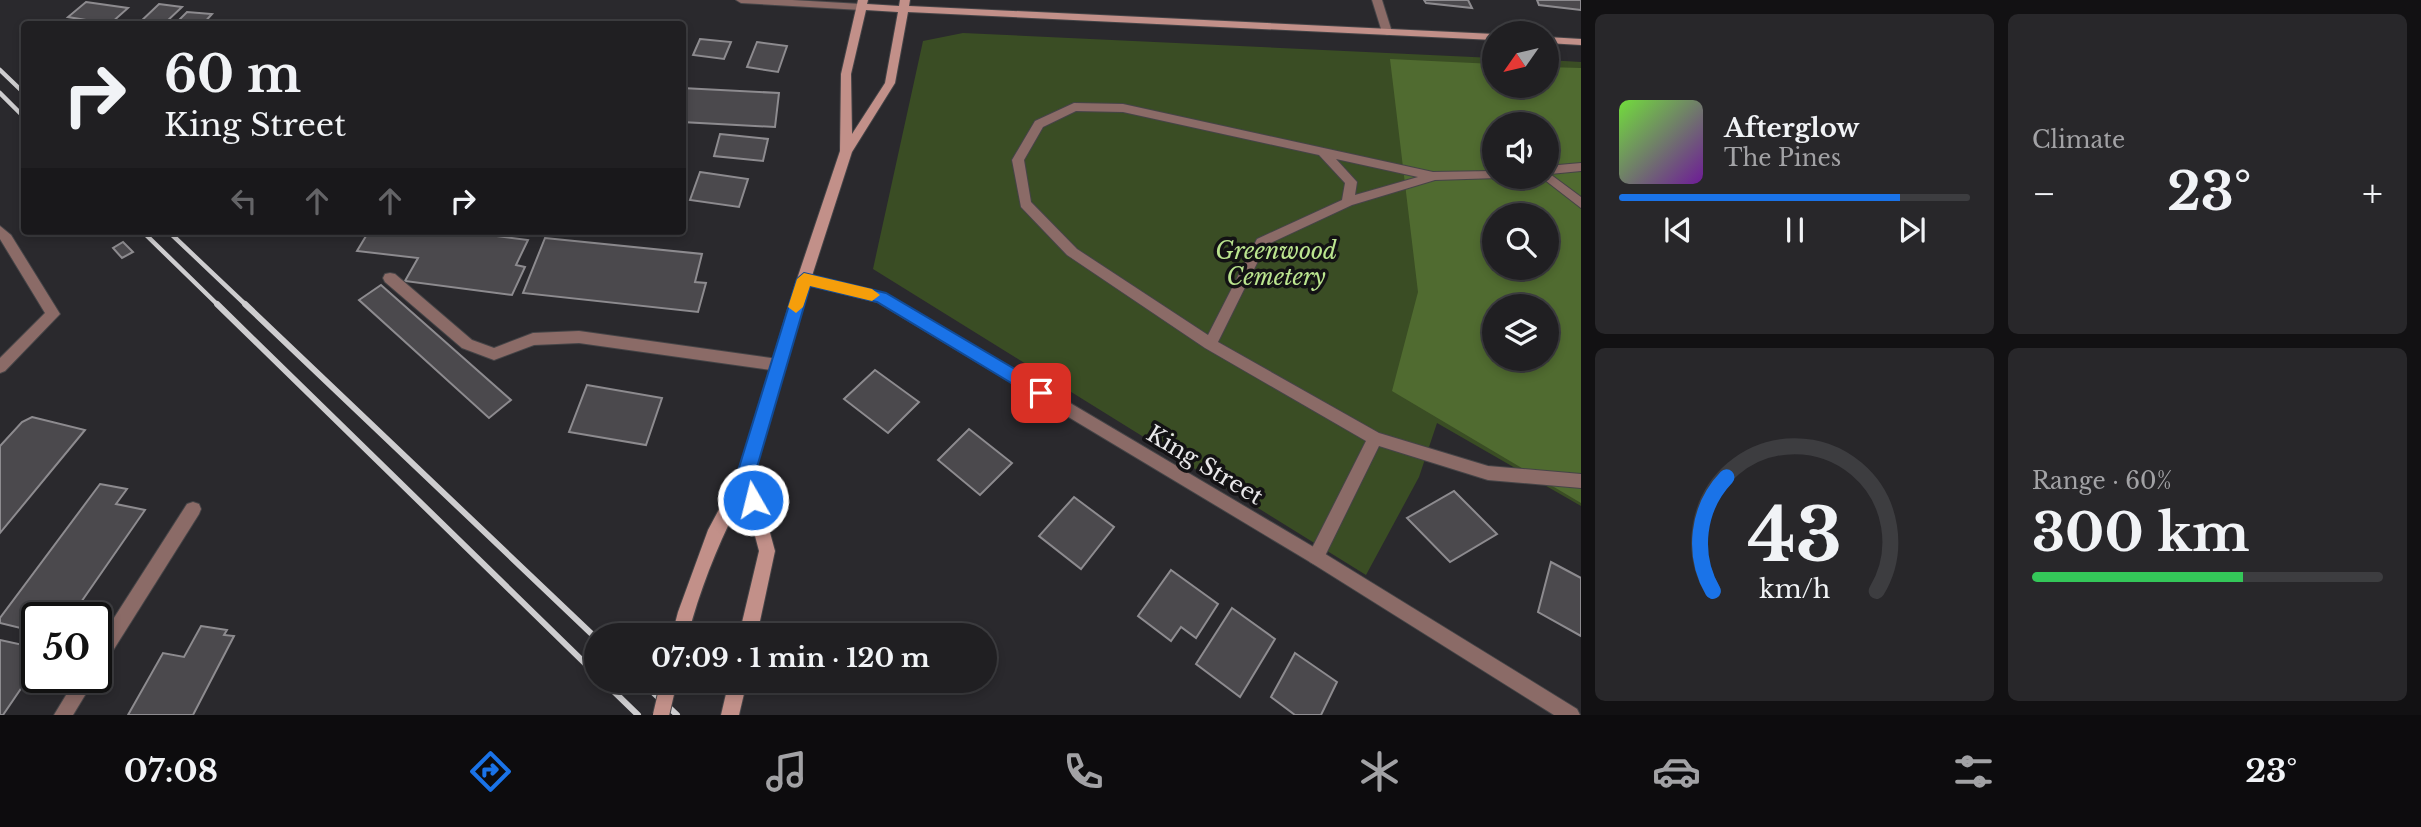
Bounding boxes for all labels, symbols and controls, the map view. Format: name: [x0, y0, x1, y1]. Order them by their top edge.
north arrow: [1482, 21, 1559, 98]
map controls: [1482, 21, 1559, 371]
text: 60 m: [164, 44, 301, 105]
icon: right: [49, 49, 140, 140]
text: King Street: [164, 105, 346, 145]
button: sound: [1482, 112, 1559, 189]
text: Afterglow: [1724, 112, 1860, 144]
text: Climate: [2032, 126, 2125, 154]
text: The Pines: [1724, 144, 1841, 172]
text: 23°: [2167, 160, 2251, 224]
text: −: [2032, 170, 2056, 217]
text: +: [2362, 170, 2383, 217]
icon: left: [225, 182, 263, 220]
icon: ahead: [298, 182, 336, 220]
icon: ahead: [371, 182, 409, 220]
icon: right: [444, 182, 482, 220]
button: search: [1482, 203, 1559, 280]
icon: previous: [1659, 211, 1697, 249]
icon: pause: [1776, 211, 1814, 249]
icon: next: [1893, 211, 1931, 249]
park label: Greenwood Cemetery: [1215, 237, 1337, 291]
button: layers: [1482, 294, 1559, 371]
pin: [1011, 363, 1071, 423]
icon: arrive: [1022, 374, 1060, 412]
street label: King Street: [1142, 419, 1269, 511]
position arrow: [716, 463, 790, 537]
text: Range · 60%: [2032, 467, 2172, 495]
text: 43: [1747, 490, 1842, 581]
text: 300 km: [2032, 501, 2250, 565]
text: km/h: [1759, 573, 1830, 604]
speed limit sign: 50: [21, 602, 112, 693]
text: 07:09 · 1 min · 120 m: [651, 642, 930, 674]
icon: directions: [466, 747, 515, 796]
icon: music: [762, 747, 811, 796]
icon: phone: [1059, 747, 1108, 796]
icon: climate: [1355, 747, 1404, 796]
icon: car: [1652, 747, 1701, 796]
icon: filters: [1949, 747, 1998, 796]
text: 07:08: [124, 751, 218, 791]
text: 23°: [2245, 751, 2297, 791]

